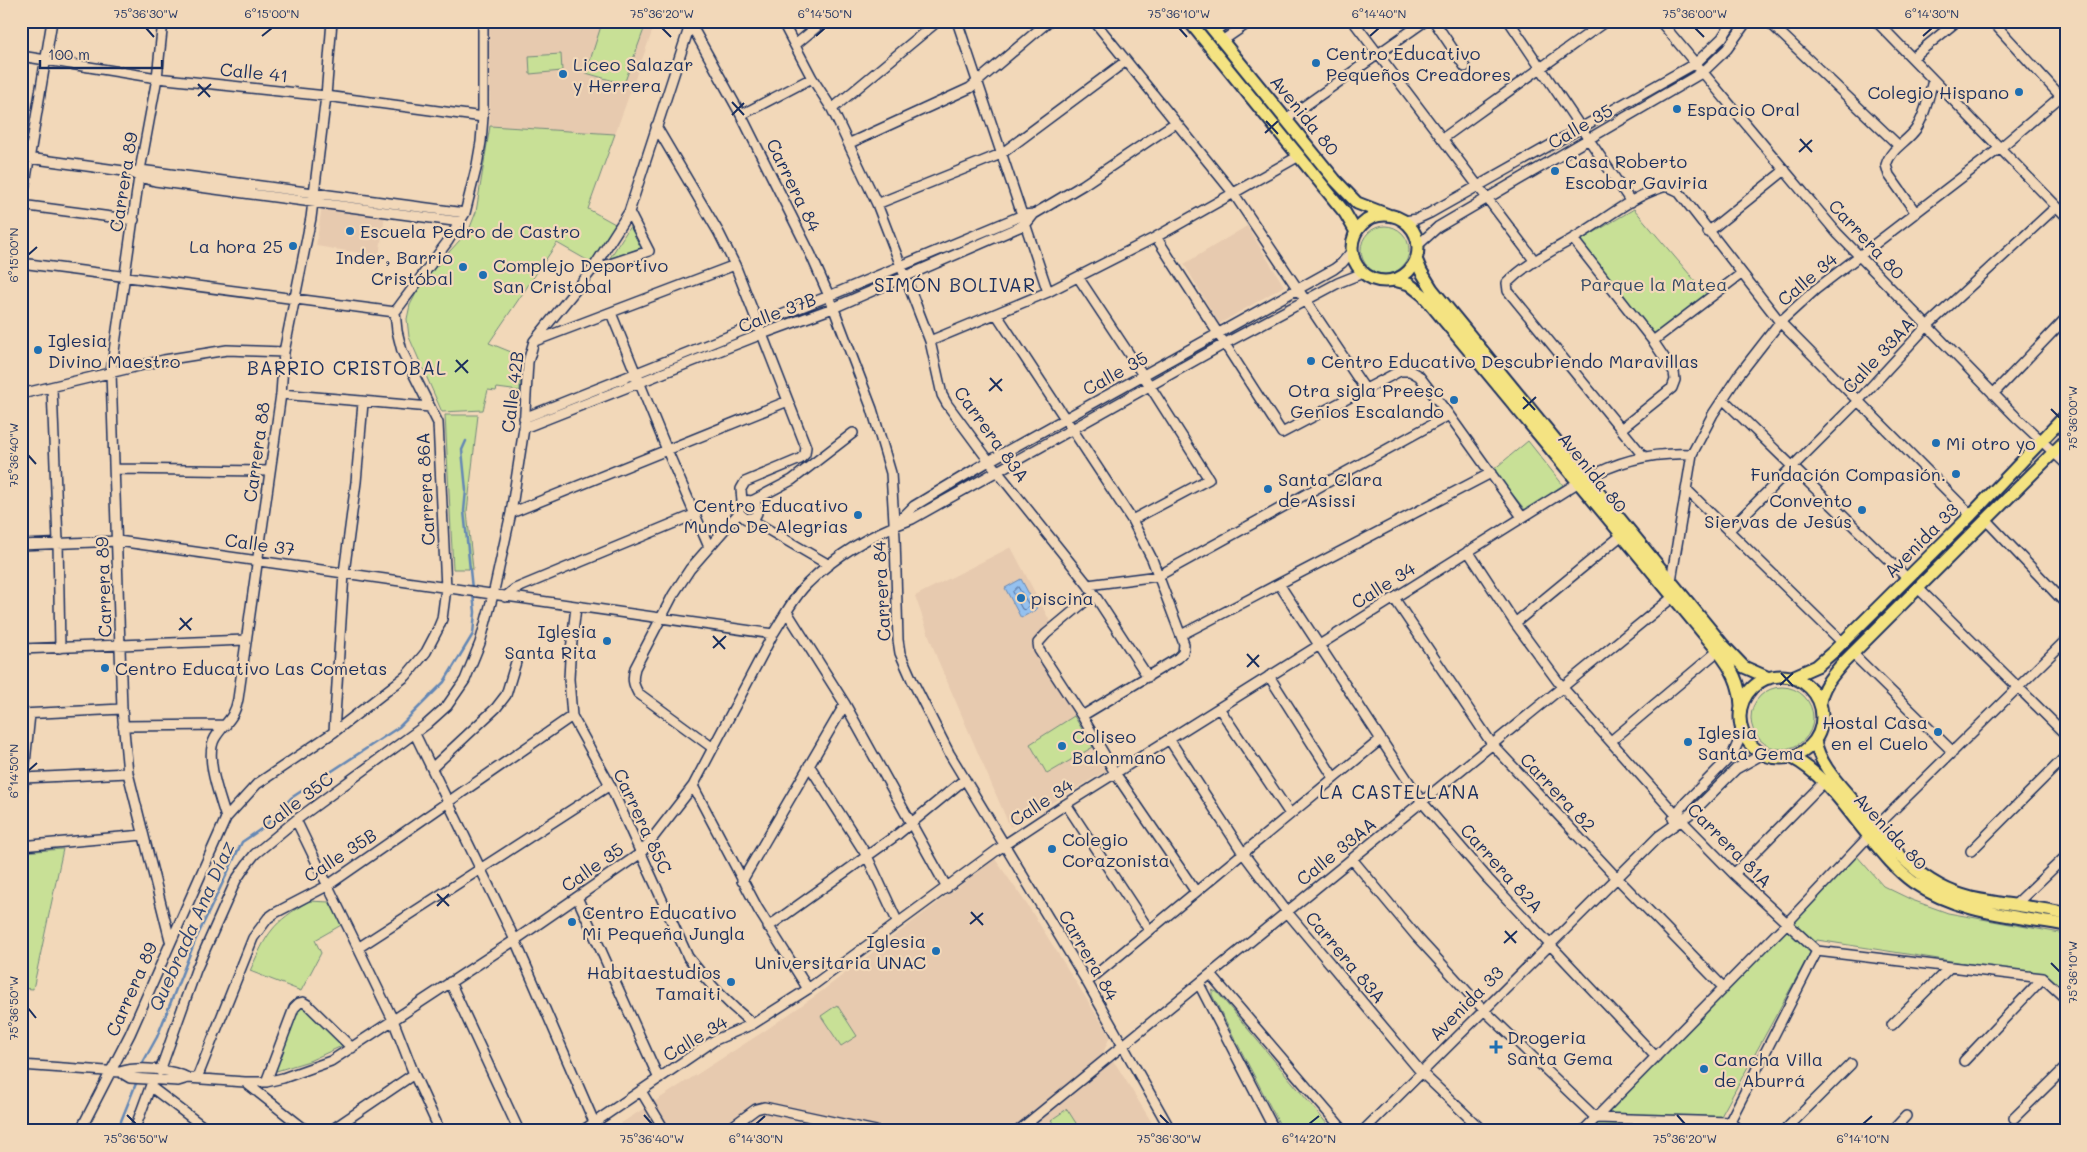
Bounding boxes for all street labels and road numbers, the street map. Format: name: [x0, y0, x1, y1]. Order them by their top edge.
street label: Calle 41: [219, 56, 289, 88]
street label: Avenida 80: [1265, 70, 1345, 160]
street label: Calle 35: [1543, 98, 1617, 154]
street label: Carrera 89: [103, 130, 143, 234]
street label: Carrera 84: [761, 134, 827, 236]
street label: Carrera 80: [1824, 194, 1910, 284]
street label: Calle 34: [1772, 247, 1842, 311]
street label: Calle 37B: [735, 286, 819, 338]
street label: Calle 33AA: [1836, 312, 1920, 398]
street label: Calle 35: [1078, 345, 1152, 401]
street label: Calle 42B: [495, 350, 529, 434]
street label: Carrera 83A: [949, 381, 1035, 487]
street label: Carrera 88: [237, 400, 275, 504]
street label: Avenida 80: [1553, 427, 1633, 517]
street label: Carrera 86A: [410, 432, 440, 546]
street label: Avenida 33: [1878, 497, 1964, 583]
street label: Calle 37: [223, 527, 297, 561]
street label: Carrera 89: [89, 536, 117, 638]
street label: Carrera 84: [866, 540, 896, 642]
street label: Calle 34: [1346, 556, 1420, 614]
street label: Carrera 82: [1515, 747, 1601, 837]
street label: Carrera 85C: [608, 764, 678, 878]
street label: Calle 35C: [256, 766, 338, 836]
street label: Calle 34: [1005, 772, 1078, 831]
street label: Avenida 80: [1849, 787, 1933, 875]
street label: Carrera 81A: [1682, 797, 1778, 893]
street label: Calle 33AA: [1291, 811, 1381, 891]
street label: Carrera 82A: [1455, 818, 1549, 918]
street label: Calle 35B: [299, 823, 381, 887]
street label: Calle 35: [556, 837, 628, 897]
street label: Carrera 84: [1053, 905, 1125, 1005]
street label: Carrera 83A: [1300, 906, 1392, 1008]
street label: Carrera 89: [100, 938, 163, 1040]
street label: Avenida 33: [1423, 960, 1509, 1046]
street label: Calle 34: [658, 1009, 732, 1067]

